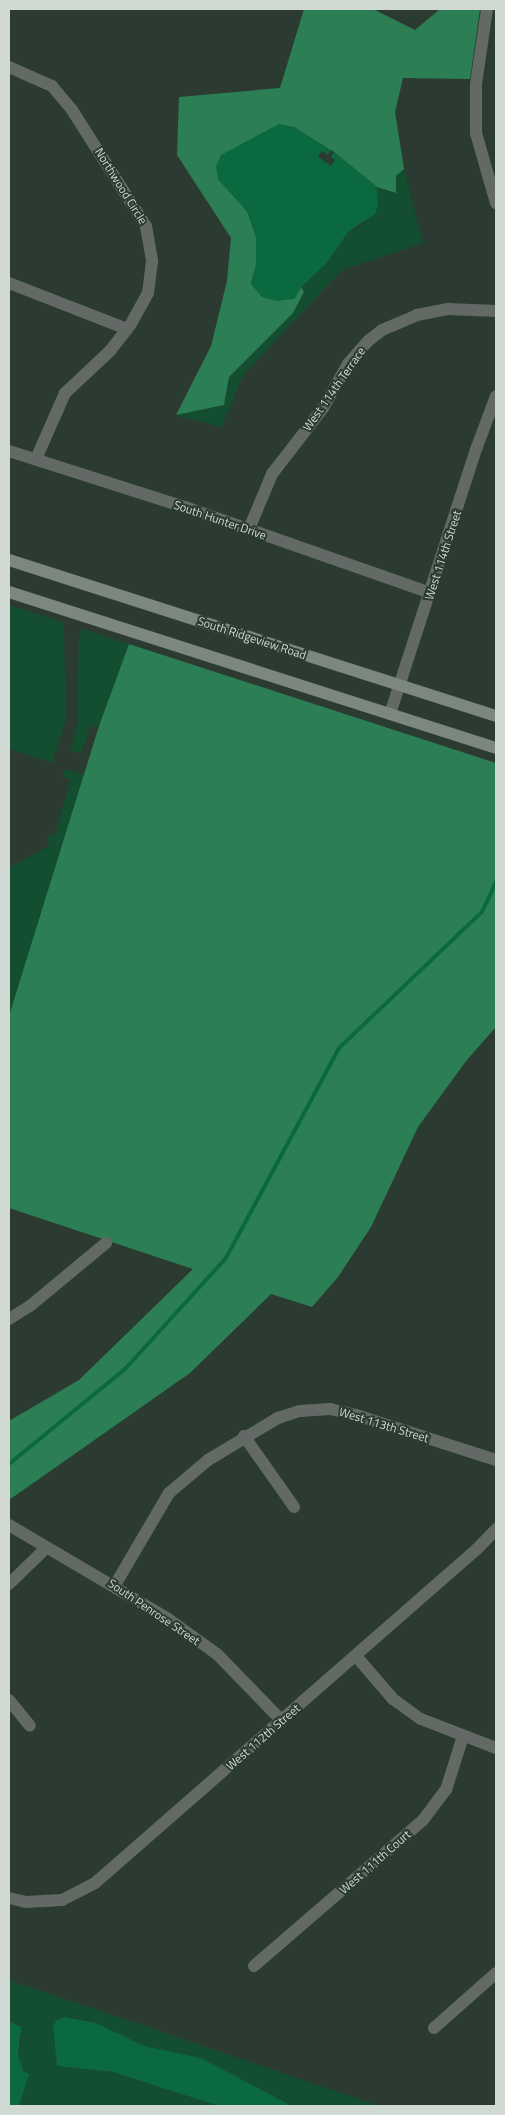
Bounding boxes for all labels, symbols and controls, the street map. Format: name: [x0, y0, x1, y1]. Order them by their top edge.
street label: Northwood Circle: [92, 145, 150, 227]
street label: West 114th Terrace: [300, 344, 368, 434]
street label: South Hunter Drive: [172, 497, 268, 543]
street label: West 114th Street: [422, 508, 464, 602]
street label: South Ridgeview Road: [196, 614, 308, 662]
street label: West 113th Street: [337, 1404, 431, 1446]
street label: South Penrose Street: [105, 1576, 203, 1648]
street label: West 112th Street: [223, 1701, 303, 1773]
street label: West 111th Court: [336, 1827, 414, 1897]

